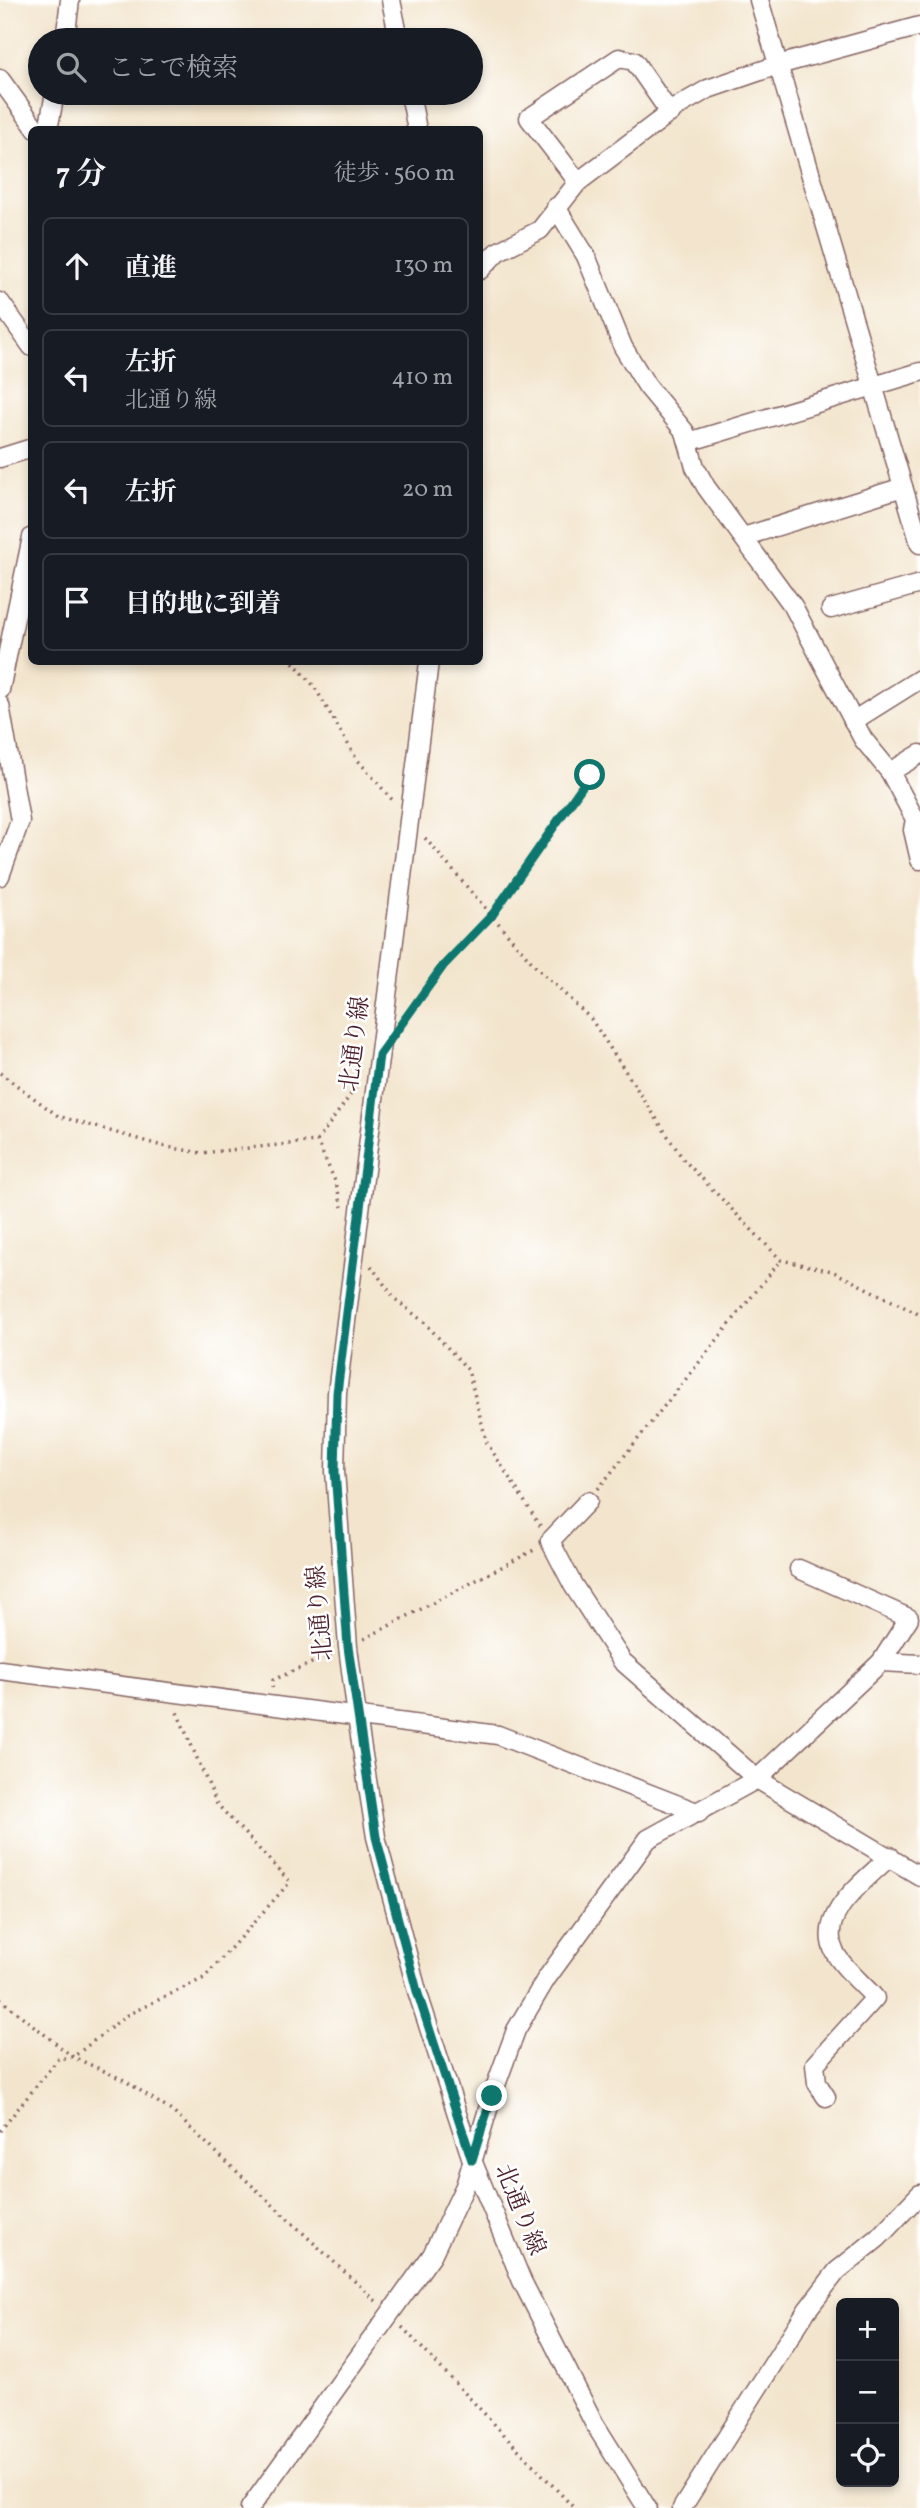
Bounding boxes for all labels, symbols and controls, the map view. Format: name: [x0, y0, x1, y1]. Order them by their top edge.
search box: [28, 28, 483, 105]
icon: search: [52, 48, 90, 86]
text: ここで検索: [108, 51, 238, 87]
text: 7 分: [56, 154, 106, 196]
text: 徒歩 · 560 m: [334, 158, 455, 190]
icon: ahead: [58, 247, 96, 285]
text: 130 m: [394, 250, 453, 282]
text: 直進: [125, 251, 177, 287]
text: 左折: [125, 345, 177, 381]
icon: left: [58, 359, 96, 397]
text: 410 m: [392, 362, 453, 394]
text: 北通り線: [125, 385, 217, 417]
icon: left: [58, 471, 96, 509]
text: 20 m: [402, 474, 453, 506]
text: 左折: [125, 475, 177, 511]
icon: arrive: [58, 583, 96, 621]
text: 目的地に到着: [125, 587, 281, 623]
route start: [574, 759, 605, 790]
street label: 北通り線: [333, 994, 379, 1094]
street label: 北通り線: [300, 1564, 342, 1662]
route end: [476, 2080, 507, 2111]
street label: 北通り線: [485, 2159, 553, 2261]
map controls: [836, 2298, 899, 2487]
button: +: [836, 2298, 899, 2361]
button: −: [836, 2361, 899, 2424]
button: locate: [836, 2424, 899, 2487]

